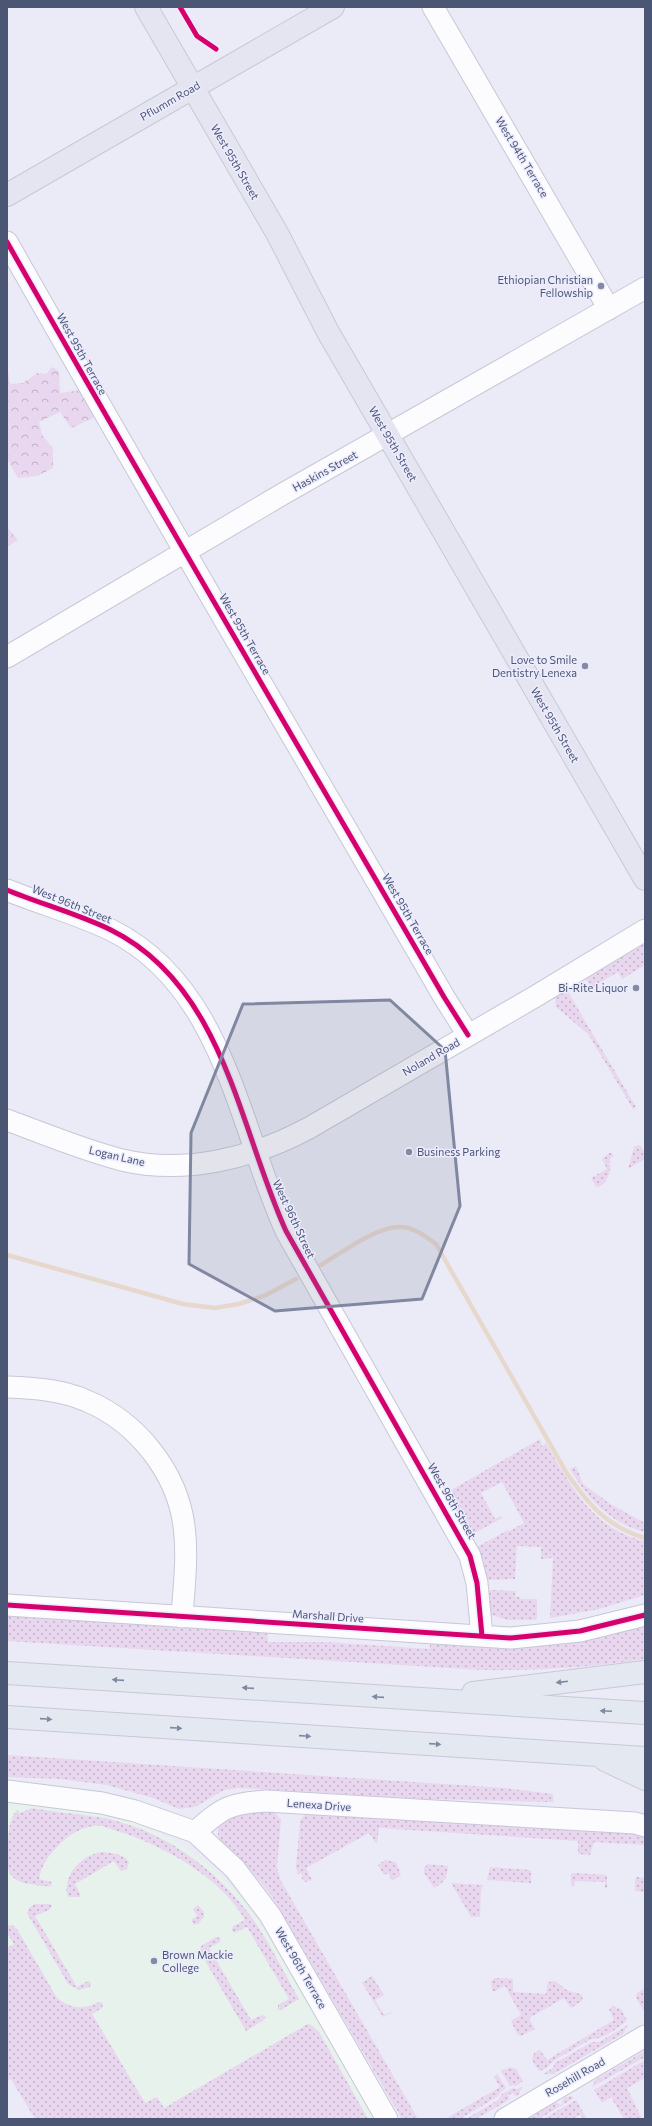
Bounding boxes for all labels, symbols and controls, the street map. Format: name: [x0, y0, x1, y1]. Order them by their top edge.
street label: Pflumm Road: [137, 78, 202, 123]
street label: West 94th Terrace: [493, 114, 552, 200]
street label: West 95th Street: [209, 122, 263, 202]
place label: Ethiopian Christian Fellowship: [497, 273, 593, 299]
marker: Ethiopian Christian Fellowship: [596, 281, 606, 291]
street label: West 95th Terrace: [55, 311, 110, 397]
street label: West 95th Street: [367, 404, 421, 484]
street label: Haskins Street: [290, 447, 360, 494]
street label: West 95th Terrace: [217, 591, 274, 677]
place label: Love to Smile Dentistry Lenexa: [492, 653, 577, 679]
marker: Love to Smile Dentistry Lenexa: [580, 661, 590, 671]
street label: West 95th Street: [529, 685, 583, 765]
street label: West 95th Terrace: [380, 871, 437, 957]
street label: West 96th Street: [30, 882, 115, 926]
place label: Bi-Rite Liquor: [558, 981, 629, 994]
marker: Bi-Rite Liquor: [631, 983, 641, 993]
street label: Noland Road: [400, 1035, 462, 1078]
street label: Logan Lane: [88, 1143, 147, 1168]
place label: Business Parking: [417, 1145, 500, 1158]
marker: Business Parking: [404, 1147, 414, 1157]
street label: West 96th Street: [271, 1177, 319, 1261]
street label: West 96th Street: [425, 1461, 480, 1541]
street label: Marshall Drive: [292, 1607, 364, 1624]
one-way arrow: [111, 1677, 124, 1683]
one-way arrow: [556, 1679, 568, 1685]
one-way arrow: [242, 1685, 254, 1692]
one-way arrow: [372, 1693, 384, 1700]
one-way arrow: [600, 1707, 612, 1714]
one-way arrow: [40, 1716, 52, 1723]
one-way arrow: [170, 1724, 182, 1731]
one-way arrow: [299, 1733, 312, 1739]
one-way arrow: [429, 1741, 441, 1748]
street label: Lenexa Drive: [286, 1796, 352, 1813]
street label: West 96th Terrace: [273, 1925, 330, 2011]
place label: Brown Mackie College: [162, 1948, 233, 1974]
marker: Brown Mackie College: [149, 1956, 159, 1966]
street label: Rosehill Road: [543, 2054, 607, 2099]

